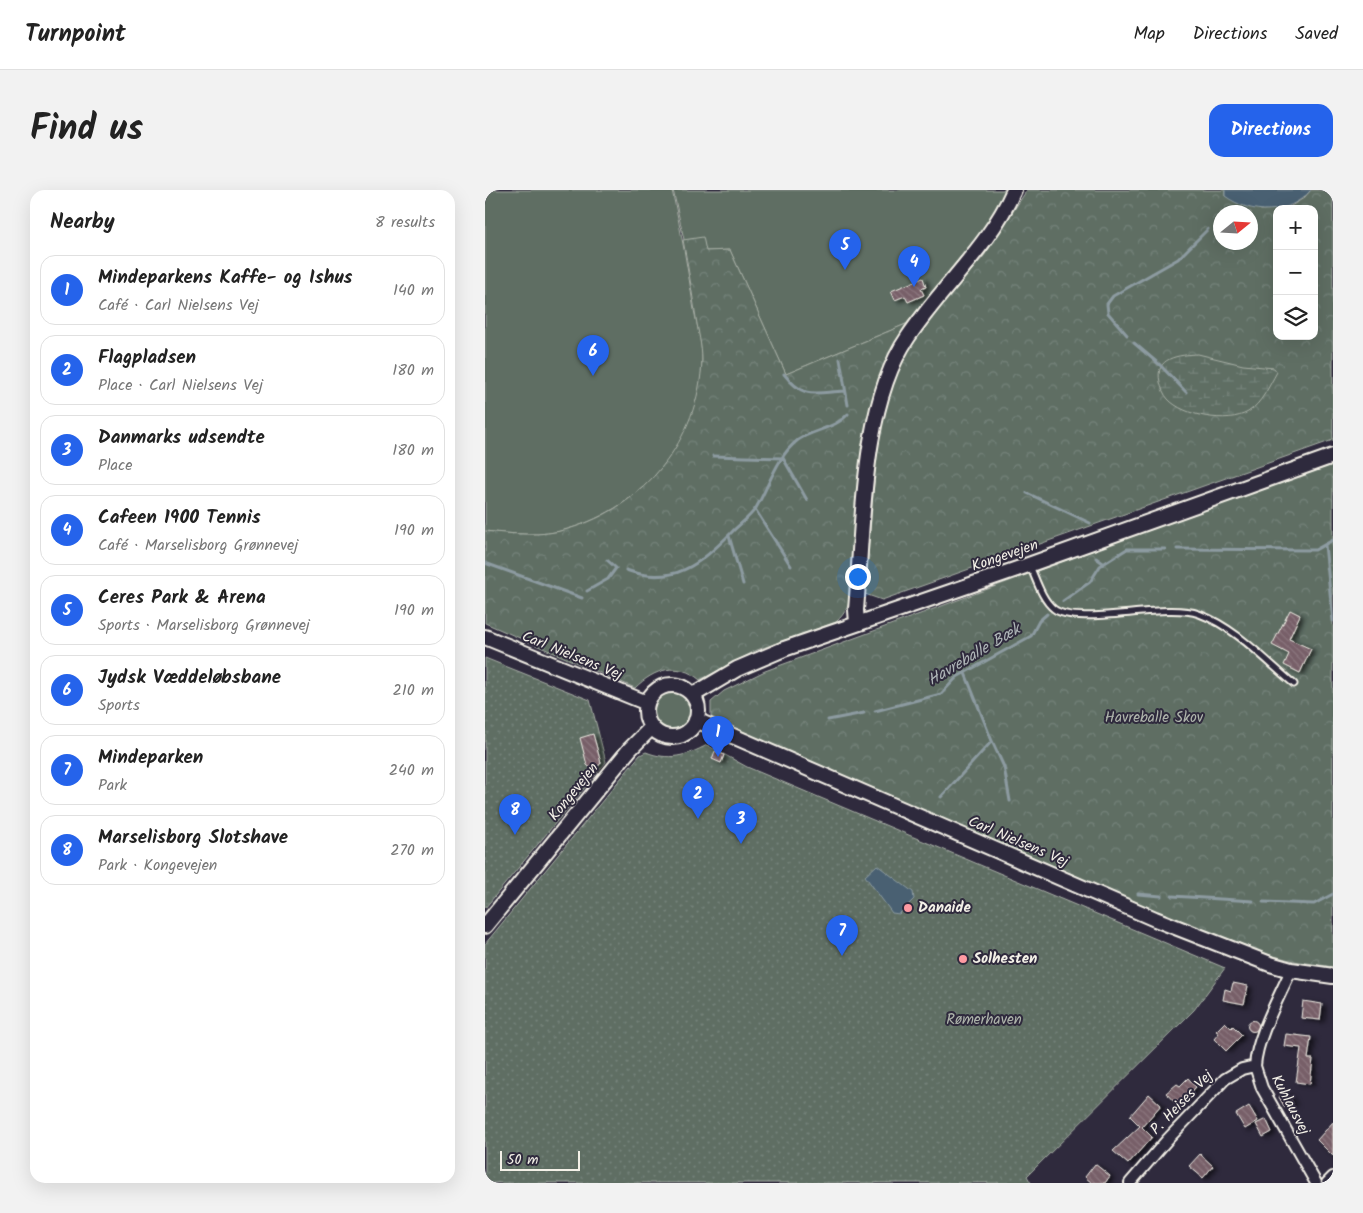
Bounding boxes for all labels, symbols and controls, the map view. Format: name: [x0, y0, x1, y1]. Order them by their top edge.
text: Turnpoint: [25, 15, 126, 54]
text: Map: [1133, 20, 1165, 49]
text: Directions: [1193, 20, 1267, 49]
text: Saved: [1295, 20, 1338, 49]
text: Find us: [30, 102, 143, 158]
button: Directions: [1209, 104, 1333, 157]
north arrow: [1213, 205, 1258, 250]
map controls: [1273, 205, 1318, 340]
button: +: [1273, 205, 1318, 250]
text: Nearby: [50, 206, 115, 239]
text: 8 results: [375, 210, 435, 235]
pin: 5: [829, 229, 861, 270]
pin: 4: [898, 246, 930, 287]
button: −: [1273, 250, 1318, 295]
text: Mindeparkens Kaffe- og Ishus: [98, 263, 353, 293]
text: 1: [65, 278, 69, 303]
text: 140 m: [393, 278, 434, 303]
text: Café · Carl Nielsens Vej: [98, 293, 259, 318]
button: layers: [1273, 295, 1318, 340]
pin: 6: [577, 335, 609, 376]
text: Flagpladsen: [98, 343, 196, 373]
text: 2: [62, 358, 72, 383]
text: 180 m: [392, 358, 434, 383]
text: Place · Carl Nielsens Vej: [98, 373, 263, 398]
text: Danmarks udsendte: [98, 423, 265, 453]
text: 3: [63, 438, 71, 463]
text: 180 m: [392, 438, 434, 463]
text: Place: [98, 453, 132, 478]
text: Cafeen 1900 Tennis: [98, 503, 261, 533]
text: 4: [63, 518, 71, 543]
text: 190 m: [394, 518, 434, 543]
text: Café · Marselisborg Grønnevej: [98, 533, 298, 558]
street label: Kongevejen: [968, 533, 1042, 579]
your location: [845, 564, 871, 590]
text: Ceres Park & Arena: [98, 583, 266, 613]
text: 5: [63, 598, 71, 623]
text: 190 m: [394, 598, 434, 623]
text: Sports · Marselisborg Grønnevej: [98, 613, 310, 638]
water label: Havreballe Bæk: [923, 616, 1027, 693]
street label: Carl Nielsens Vej: [518, 625, 627, 688]
text: Jydsk Væddeløbsbane: [98, 663, 281, 693]
text: 6: [63, 678, 71, 703]
text: 210 m: [393, 678, 434, 703]
text: Sports: [98, 693, 140, 718]
park label: Havreballe Skov: [1105, 706, 1204, 730]
pin: 1: [702, 716, 734, 757]
text: Mindeparken: [98, 743, 203, 773]
text: 7: [63, 758, 71, 783]
text: 240 m: [389, 758, 434, 783]
street label: Kongevejen: [543, 758, 605, 826]
text: Park: [98, 773, 127, 798]
pin: 2: [682, 778, 714, 819]
pin: 8: [499, 794, 531, 835]
pin: 3: [725, 803, 757, 844]
street label: Carl Nielsens Vej: [964, 810, 1073, 874]
text: Marselisborg Slotshave: [98, 823, 288, 853]
text: 8: [62, 838, 72, 863]
text: 270 m: [390, 838, 434, 863]
text: Park · Kongevejen: [98, 853, 217, 878]
place label: Danaide: [918, 896, 972, 920]
marker: Danaide: [902, 902, 914, 914]
pin: 7: [826, 915, 858, 956]
place label: Solhesten: [973, 947, 1037, 971]
marker: Solhesten: [957, 953, 969, 965]
park label: Rømerhaven: [946, 1008, 1022, 1032]
street label: P. Heises Vej: [1145, 1064, 1220, 1141]
street label: Kuhlausvej: [1264, 1071, 1316, 1141]
scale bar: [500, 1148, 580, 1171]
text: 50 m: [507, 1149, 538, 1171]

